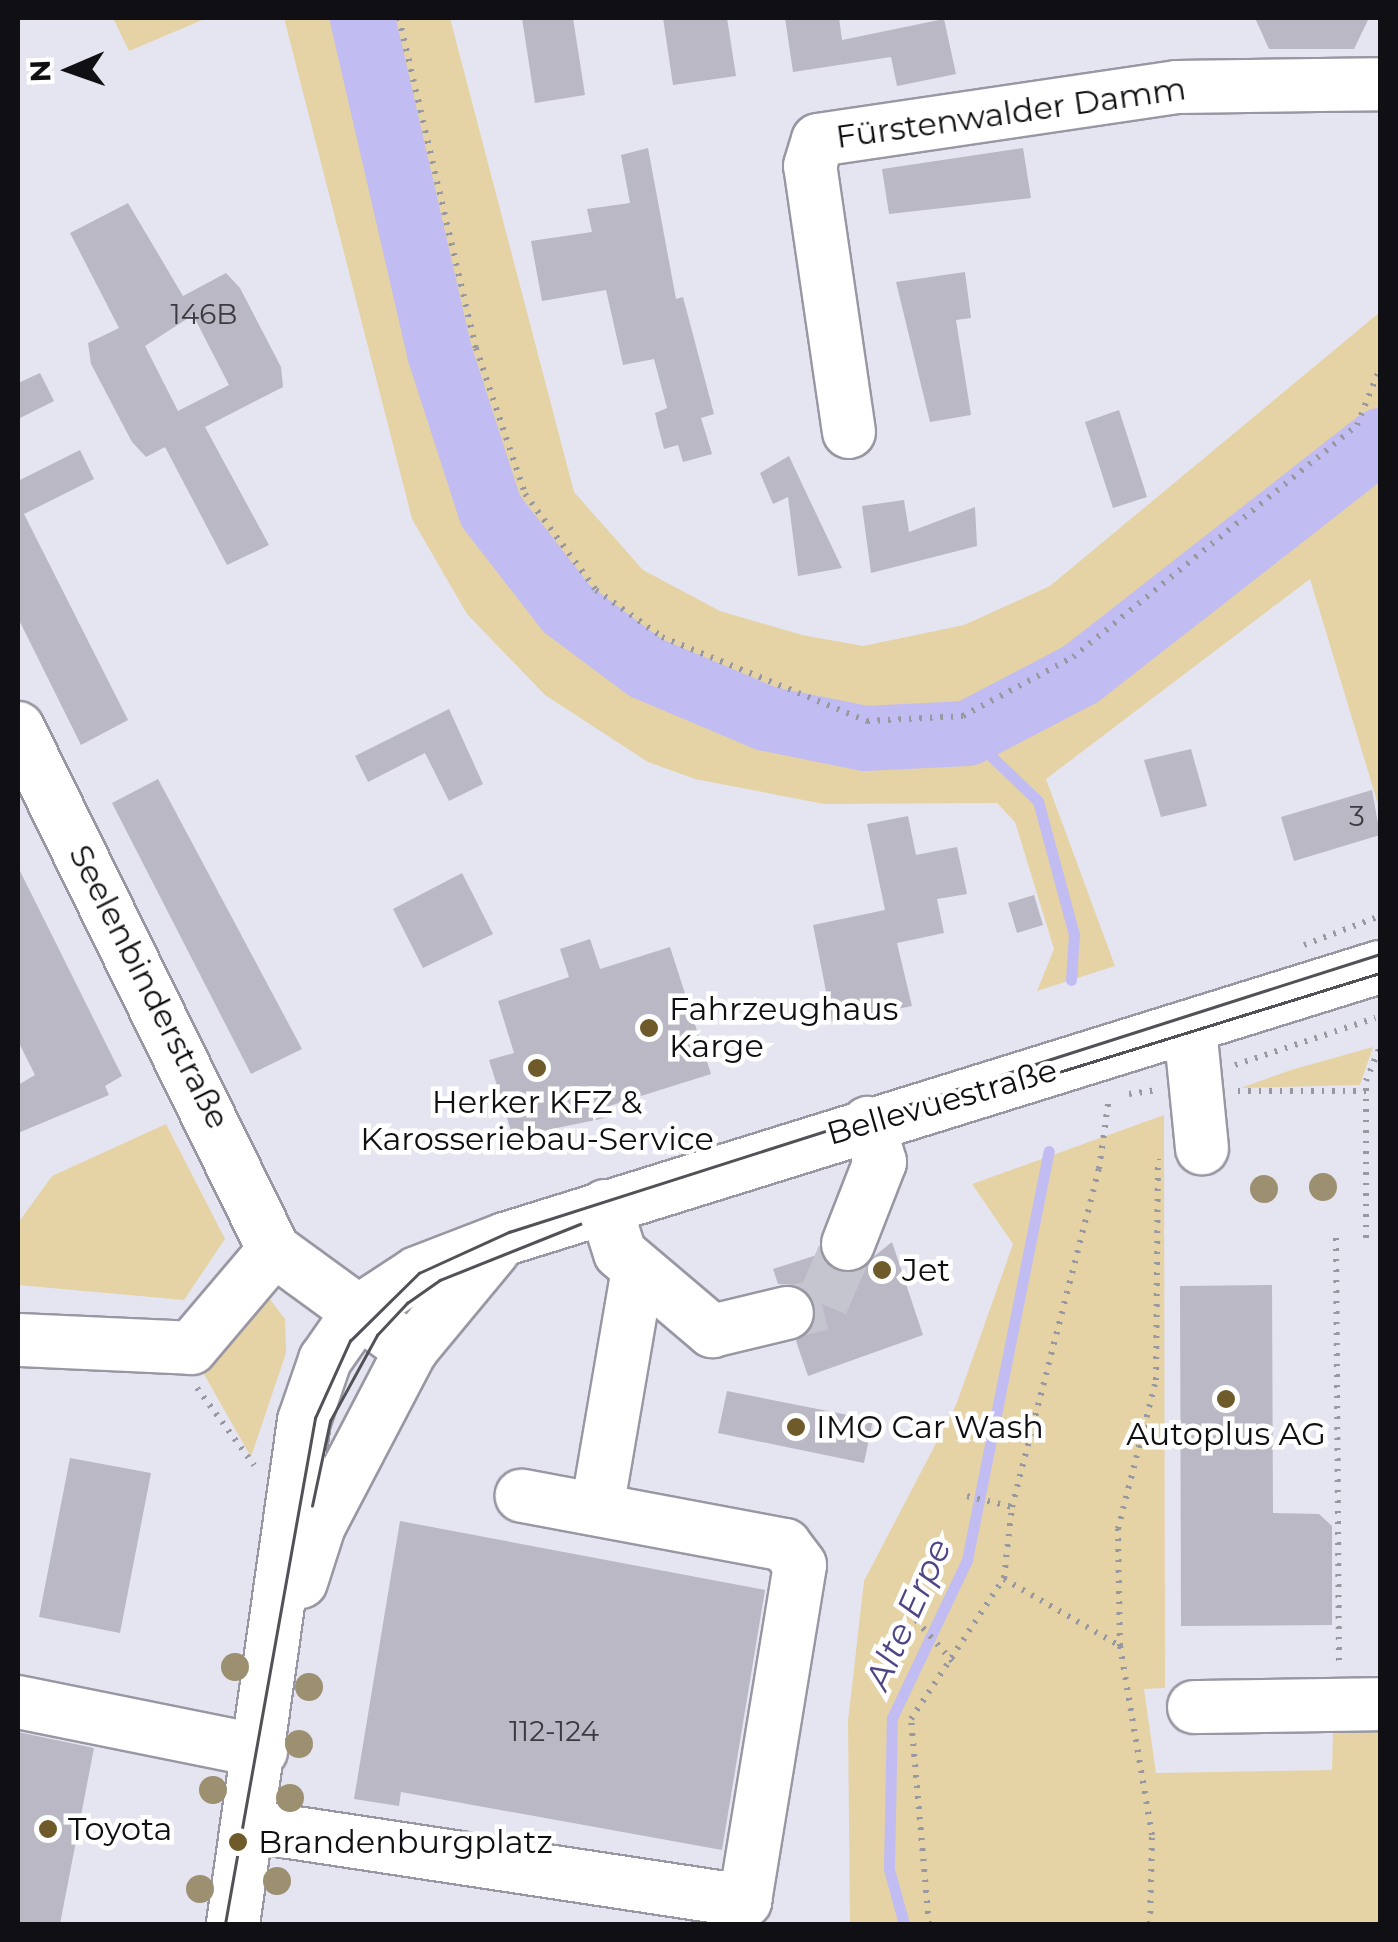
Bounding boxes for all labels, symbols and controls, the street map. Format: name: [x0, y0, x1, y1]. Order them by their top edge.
north arrow: [20, 20, 120, 120]
text: N: [23, 59, 57, 83]
street label: Fürstenwalder Damm: [834, 69, 1188, 157]
house number: 146B: [171, 297, 237, 331]
house number: 3: [1349, 799, 1365, 833]
street label: Seelenbinderstraße: [61, 839, 237, 1135]
place label: Fahrzeughaus Karge: [669, 991, 898, 1066]
marker: Fahrzeughaus Karge: [638, 1017, 660, 1039]
street label: Bellevuestraße: [823, 1051, 1061, 1153]
marker: Herker KFZ & Karosseriebau-Service: [526, 1057, 548, 1079]
place label: Herker KFZ & Karosseriebau-Service: [360, 1084, 714, 1159]
place label: Jet: [902, 1251, 950, 1289]
marker: Jet: [871, 1259, 893, 1281]
marker: Autoplus AG: [1215, 1388, 1237, 1410]
place label: IMO Car Wash: [816, 1408, 1044, 1446]
place label: Autoplus AG: [1126, 1415, 1326, 1453]
marker: IMO Car Wash: [785, 1416, 807, 1438]
water label: Alte Erpe: [856, 1532, 960, 1696]
house number: 112-124: [509, 1714, 599, 1748]
place label: Toyota: [68, 1810, 172, 1848]
marker: Toyota: [37, 1818, 59, 1840]
place label: Brandenburgplatz: [258, 1823, 553, 1861]
marker: Brandenburgplatz: [227, 1831, 249, 1853]

